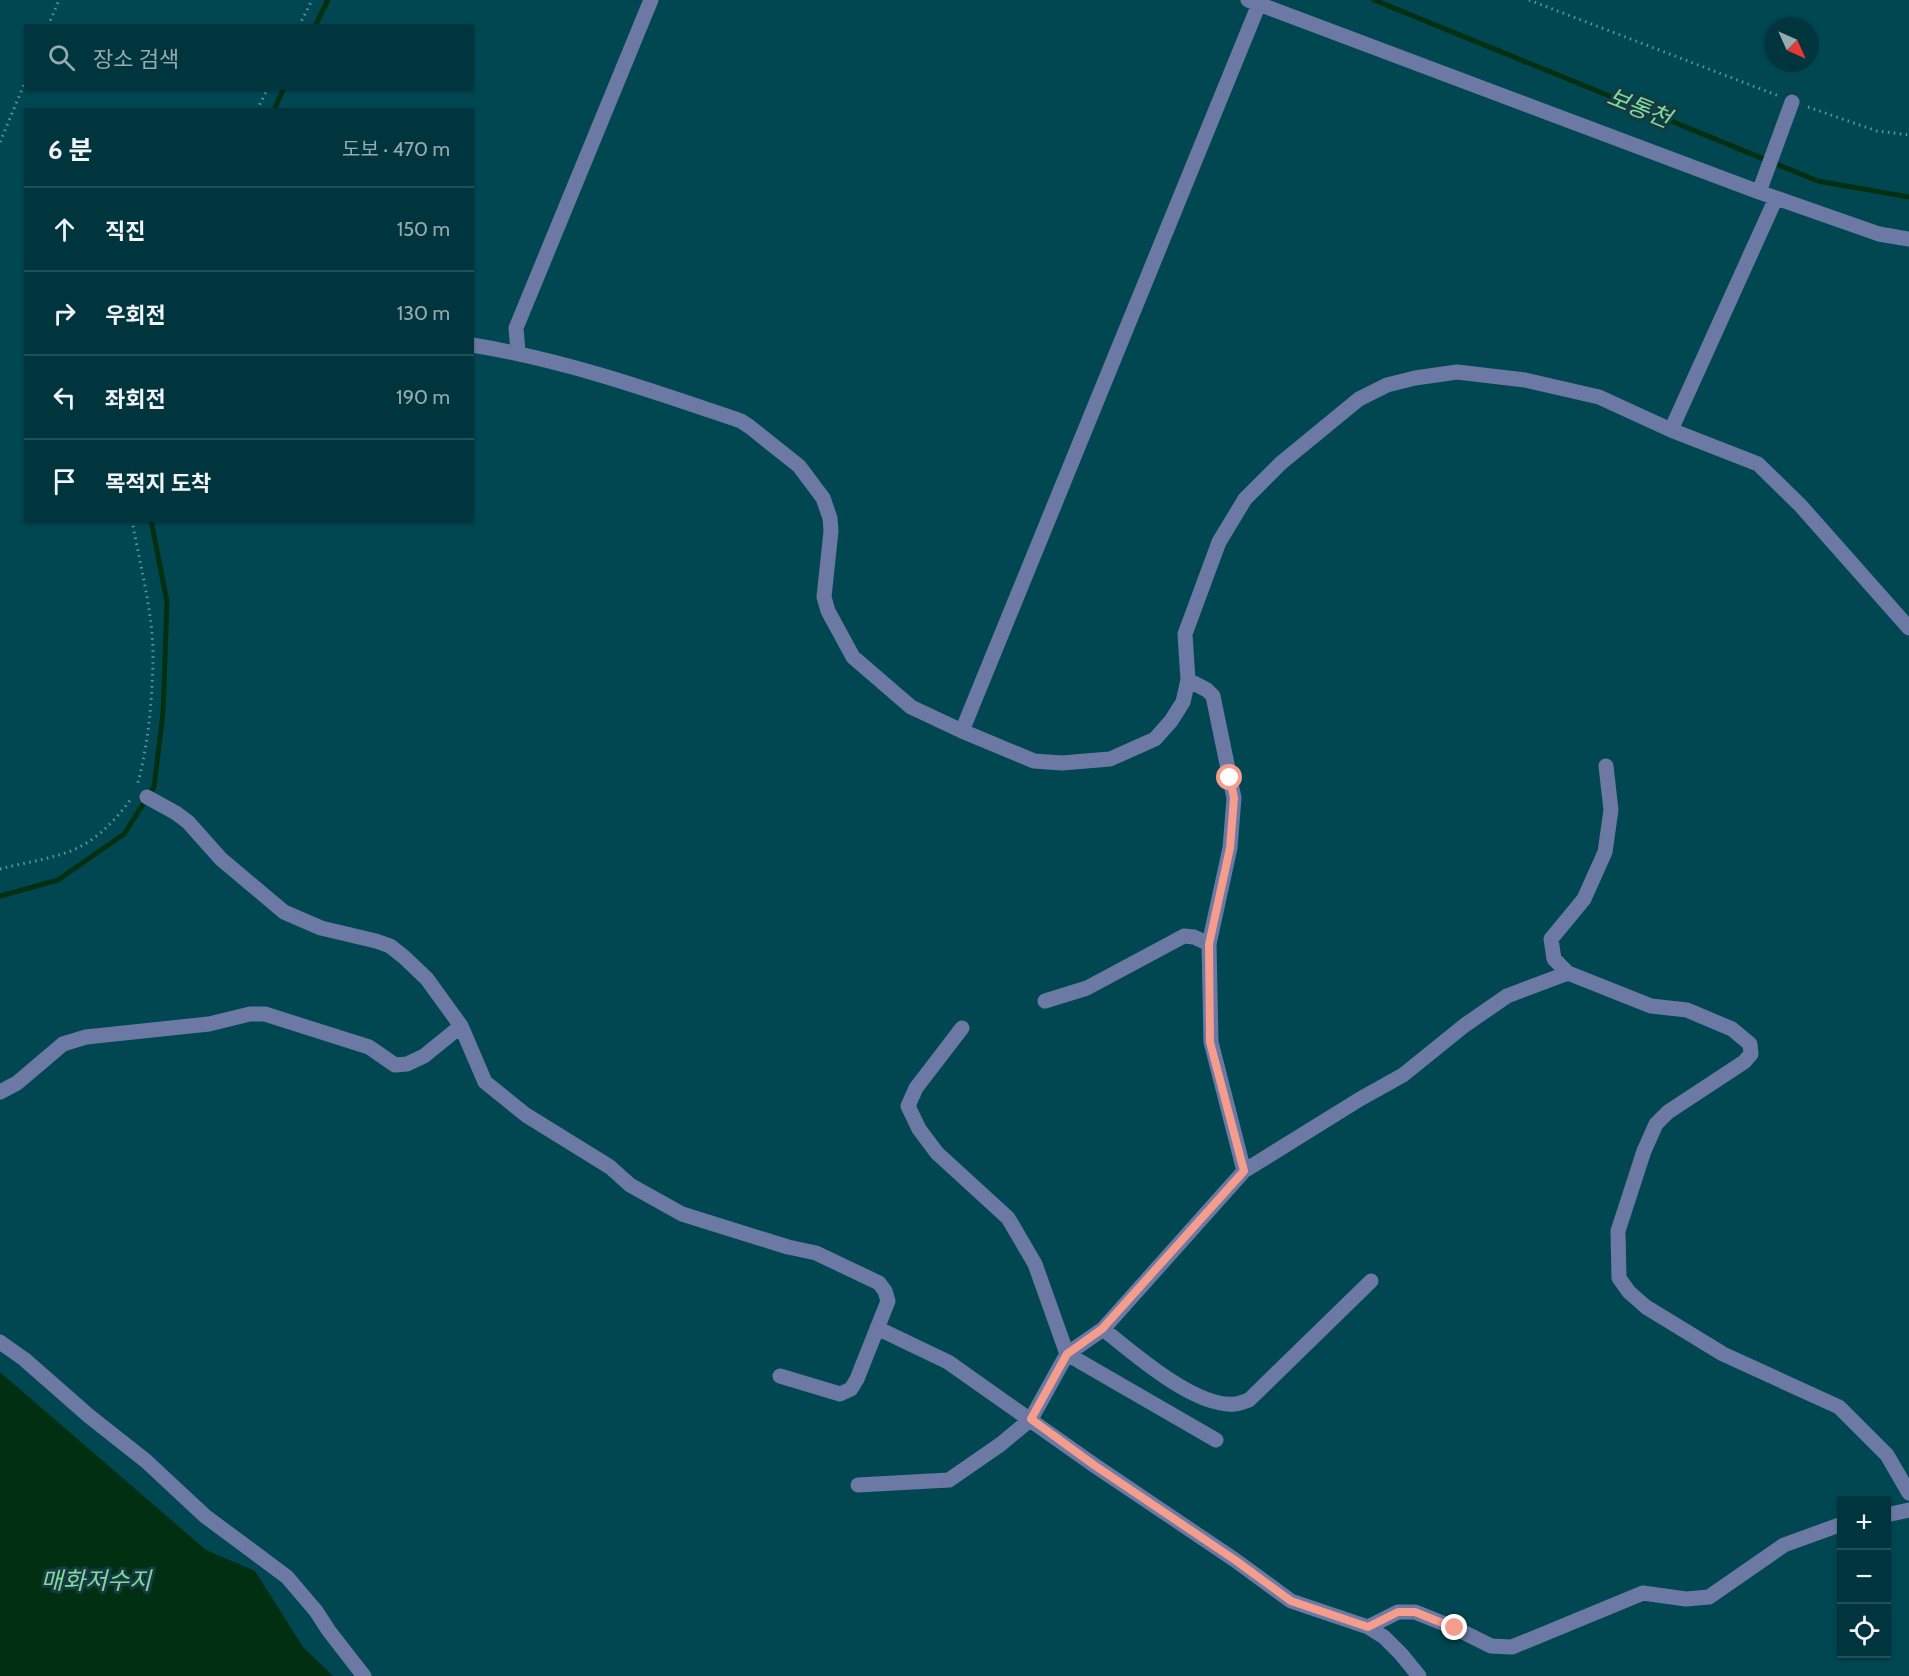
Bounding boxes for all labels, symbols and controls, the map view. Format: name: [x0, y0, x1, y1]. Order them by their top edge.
north arrow: [1765, 18, 1819, 72]
search box: [24, 24, 474, 90]
icon: search: [45, 41, 78, 74]
text: 장소 검색: [93, 46, 179, 73]
water label: 보통천: [1603, 82, 1678, 134]
text: 6 분: [48, 134, 92, 166]
text: 도보 · 470 m: [342, 137, 450, 161]
icon: ahead: [48, 213, 81, 246]
text: 150 m: [397, 217, 450, 241]
text: 직진: [105, 218, 145, 245]
icon: right: [48, 297, 81, 330]
text: 130 m: [397, 301, 450, 325]
text: 우회전: [105, 302, 166, 329]
icon: left: [48, 381, 81, 414]
text: 190 m: [396, 385, 450, 409]
text: 좌회전: [105, 386, 166, 413]
icon: arrive: [48, 465, 81, 498]
text: 목적지 도착: [105, 470, 211, 497]
route start: [1216, 764, 1242, 790]
map controls: [1837, 1496, 1891, 1658]
button: +: [1837, 1496, 1891, 1550]
button: −: [1837, 1550, 1891, 1604]
water label: 매화저수지: [41, 1566, 153, 1595]
button: locate: [1837, 1604, 1891, 1658]
route end: [1441, 1614, 1467, 1640]

